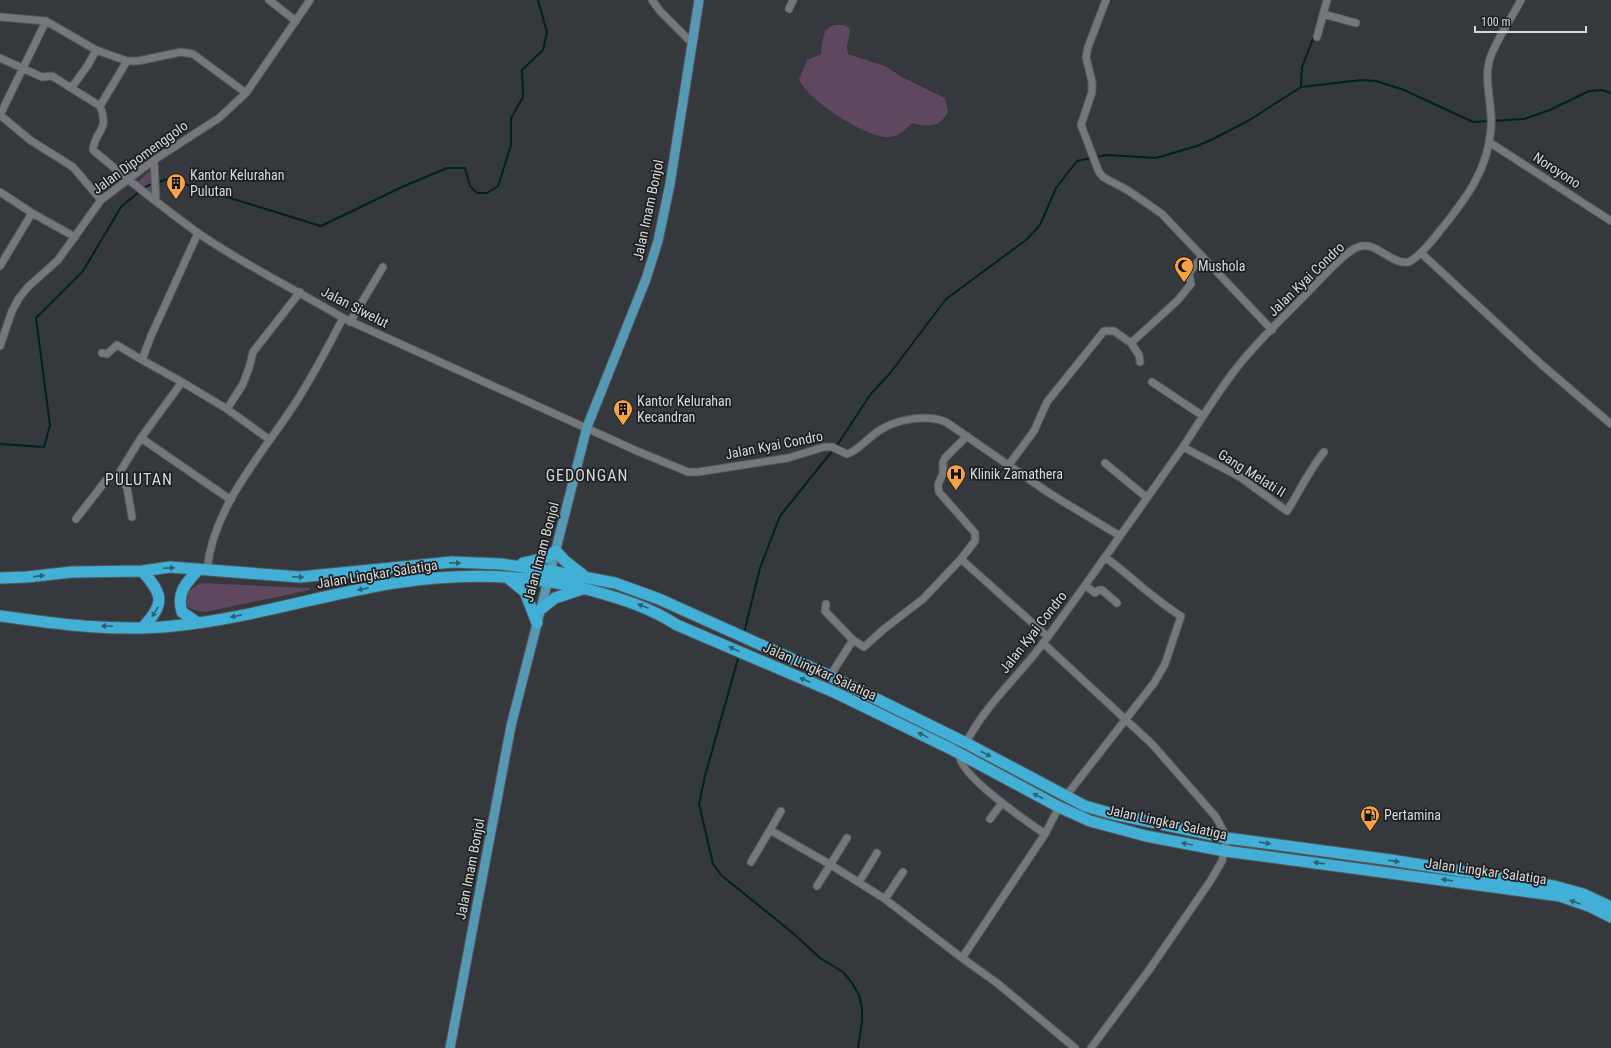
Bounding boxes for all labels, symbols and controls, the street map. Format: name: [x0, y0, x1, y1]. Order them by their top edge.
scale bar: [1475, 8, 1586, 34]
text: 100 m: [1481, 15, 1511, 29]
street label: Jalan Dipomenggolo: [89, 117, 191, 197]
street label: Noroyono: [1530, 149, 1584, 191]
street label: Jalan Imam Bonjol: [629, 158, 667, 262]
place label: Kantor Kelurahan Pulutan: [190, 167, 285, 199]
building icon: Kantor Kelurahan Pulutan: [165, 172, 187, 200]
street label: Jalan Kyai Condro: [1265, 239, 1347, 319]
mosque icon: Mushola: [1173, 255, 1195, 283]
place label: Mushola: [1198, 258, 1245, 274]
street label: Jalan Siwelut: [319, 283, 391, 331]
place label: Kantor Kelurahan Kecandran: [637, 393, 732, 425]
building icon: Kantor Kelurahan Kecandran: [612, 398, 634, 426]
street label: Jalan Kyai Condro: [724, 428, 824, 462]
street label: Gang Melati II: [1215, 446, 1289, 500]
hospital icon: Klinik Zamathera: [945, 463, 967, 491]
district label: GEDONGAN: [546, 466, 628, 485]
place label: Klinik Zamathera: [970, 466, 1063, 482]
district label: PULUTAN: [105, 470, 173, 489]
street label: Jalan Imam Bonjol: [520, 500, 562, 604]
street label: Jalan Lingkar Salatiga: [315, 557, 439, 591]
one-way arrow: [449, 560, 462, 566]
one-way arrow: [162, 565, 175, 571]
one-way arrow: [33, 573, 45, 579]
one-way arrow: [292, 573, 304, 580]
one-way arrow: [357, 587, 369, 593]
street label: Jalan Kyai Condro: [996, 588, 1070, 676]
one-way arrow: [636, 603, 648, 609]
one-way arrow: [151, 607, 159, 617]
one-way arrow: [230, 613, 242, 619]
one-way arrow: [101, 623, 113, 630]
street label: Jalan Lingkar Salatiga: [761, 639, 879, 703]
one-way arrow: [727, 646, 739, 652]
one-way arrow: [799, 677, 810, 683]
one-way arrow: [917, 732, 928, 738]
one-way arrow: [980, 750, 992, 757]
one-way arrow: [1032, 792, 1044, 799]
street label: Jalan Lingkar Salatiga: [1106, 801, 1228, 843]
fuel station icon: Pertamina: [1359, 804, 1381, 832]
place label: Pertamina: [1384, 807, 1441, 823]
street label: Jalan Imam Bonjol: [452, 817, 488, 921]
one-way arrow: [1181, 840, 1193, 846]
one-way arrow: [1259, 840, 1271, 846]
street label: Jalan Lingkar Salatiga: [1424, 855, 1548, 887]
one-way arrow: [1388, 858, 1400, 864]
one-way arrow: [1312, 860, 1325, 866]
one-way arrow: [1441, 877, 1453, 883]
one-way arrow: [1569, 898, 1581, 904]

